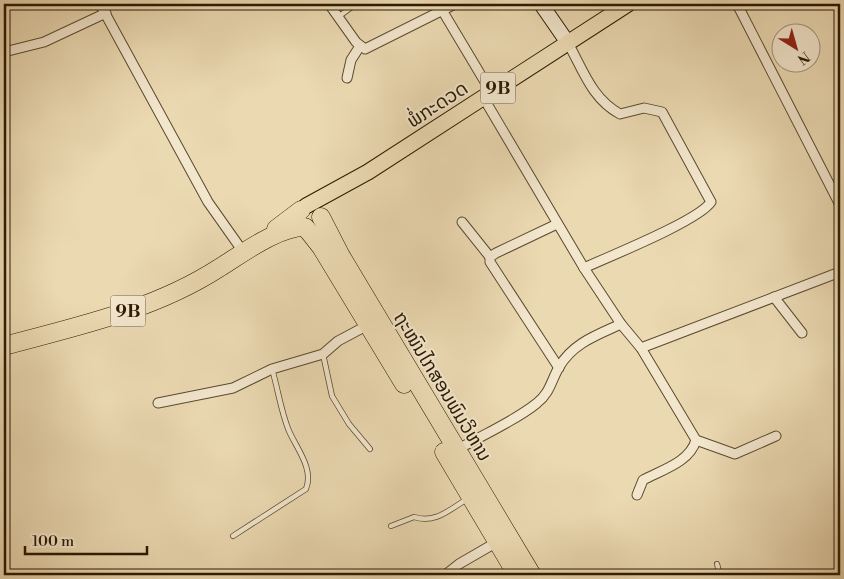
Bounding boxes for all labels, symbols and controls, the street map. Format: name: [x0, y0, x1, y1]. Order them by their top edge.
north arrow: [772, 22, 822, 72]
text: N: [793, 47, 813, 68]
road number: 9B: [480, 73, 516, 104]
street label: ພໍ່ກະດວດ: [401, 75, 473, 133]
road number: 9B: [110, 296, 146, 326]
street label: ຖະໜົນໄກສອນພົມວິຫານ: [388, 307, 496, 466]
scale bar: [25, 524, 148, 556]
text: 100 m: [32, 532, 74, 551]

